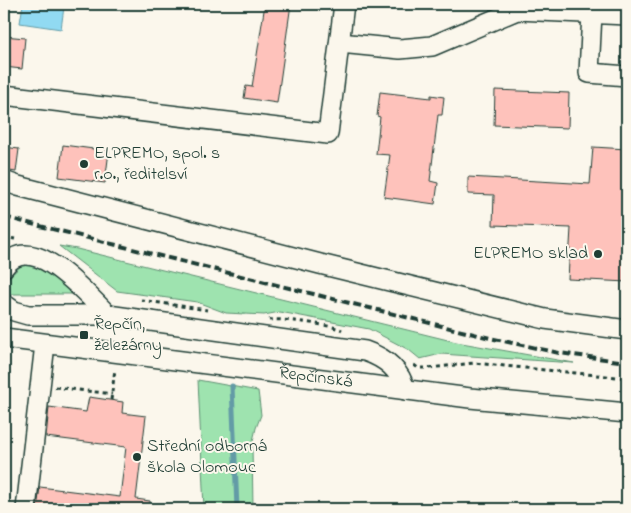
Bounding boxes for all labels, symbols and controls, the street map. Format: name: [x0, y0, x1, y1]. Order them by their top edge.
place label: ELPREMO, spol. s r.o., ředitelsví: [94, 141, 220, 188]
marker: ELPREMO, spol. s r.o., ředitelsví: [78, 158, 90, 170]
place label: ELPREMO sklad: [473, 241, 588, 267]
marker: ELPREMO sklad: [592, 248, 604, 260]
place label: Řepčín, železárny: [94, 312, 162, 359]
marker: Řepčín, železárny: [78, 329, 90, 341]
street label: Řepčínská: [277, 360, 354, 396]
place label: Střední odborná škola Olomouc: [147, 434, 267, 481]
marker: Střední odborná škola Olomouc: [131, 451, 143, 463]

